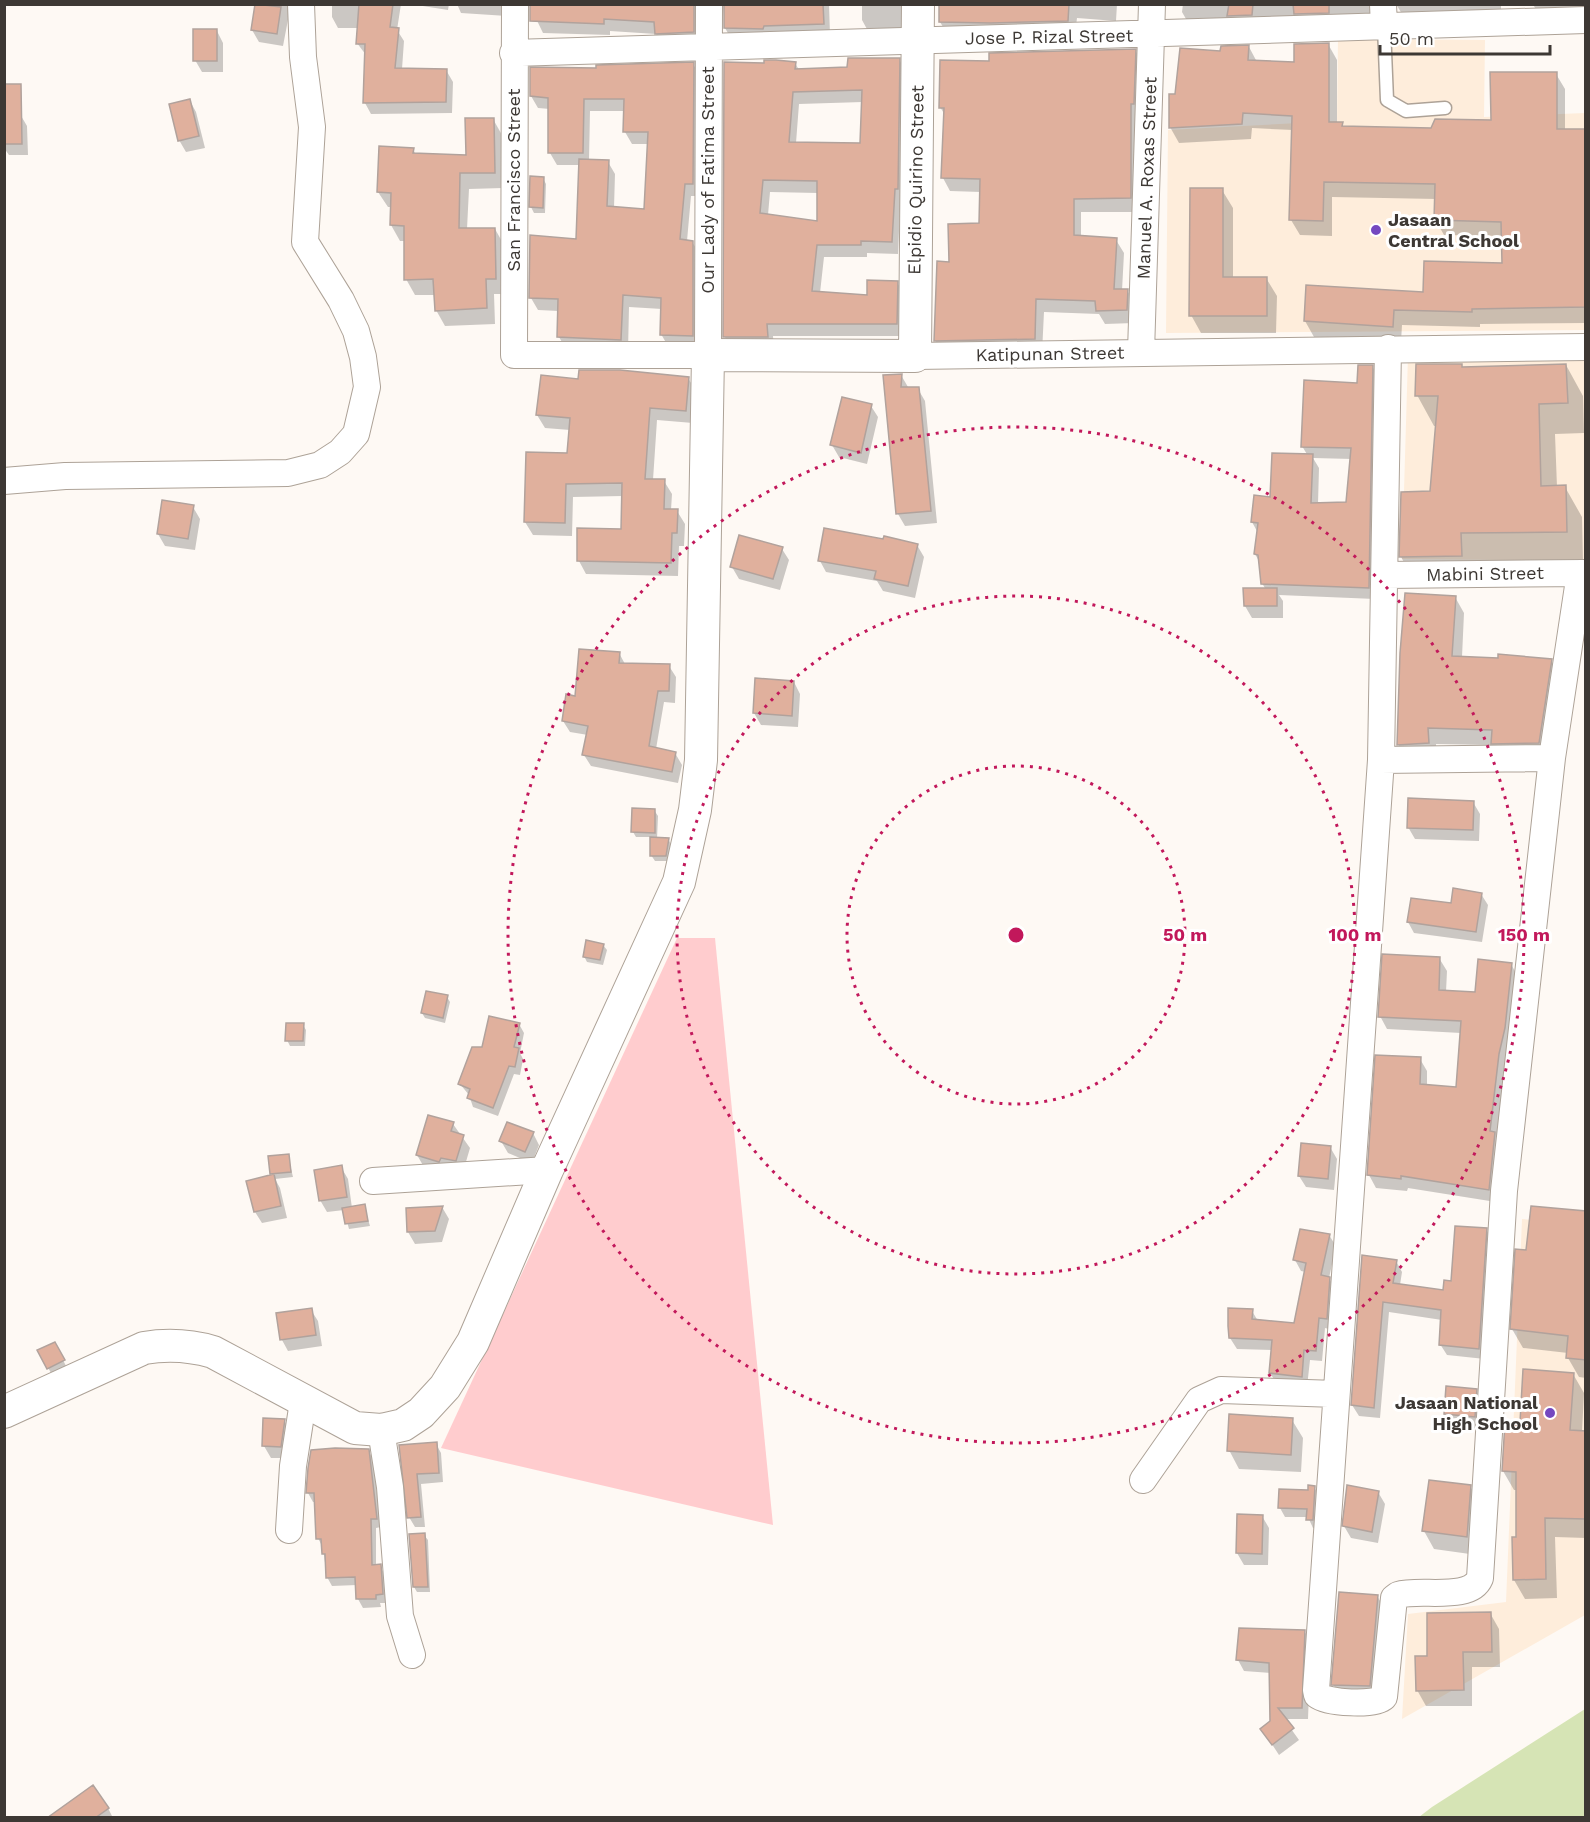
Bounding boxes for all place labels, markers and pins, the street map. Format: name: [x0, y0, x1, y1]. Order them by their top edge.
place label: Jasaan Central School: [1388, 209, 1519, 251]
marker: Jasaan Central School: [1369, 223, 1383, 237]
centre of rings: [1006, 925, 1026, 945]
place label: Jasaan National High School: [1395, 1392, 1538, 1434]
marker: Jasaan National High School: [1543, 1406, 1557, 1420]

